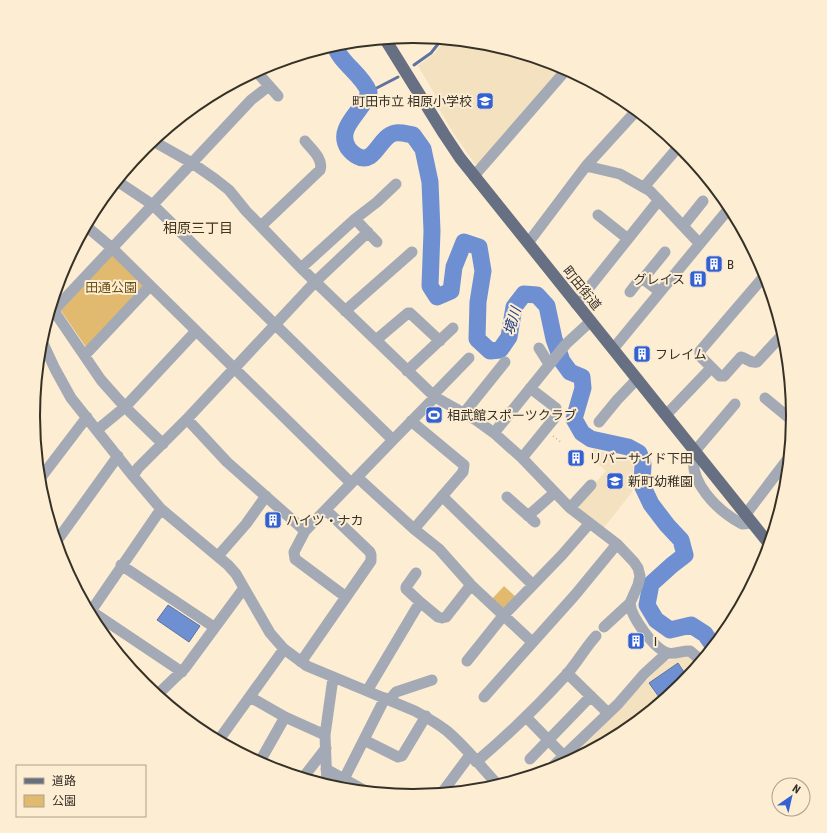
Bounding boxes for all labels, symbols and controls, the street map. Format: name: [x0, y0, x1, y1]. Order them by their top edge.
school or university icon: 町田市立 相原小学校: [475, 91, 495, 111]
place label: 町田市立 相原小学校: [352, 94, 472, 109]
district label: 相原三丁目: [163, 220, 233, 236]
building icon: B: [704, 254, 724, 274]
place label: B: [727, 257, 734, 272]
street label: 町田街道: [560, 263, 604, 313]
building icon: グレイス: [688, 269, 708, 289]
place label: グレイス: [633, 272, 685, 287]
park label: 田通公園: [85, 280, 137, 295]
water label: 境川: [500, 303, 524, 337]
building icon: フレイム: [632, 344, 652, 364]
place label: フレイム: [655, 347, 707, 362]
sports icon: 相武館スポーツクラブ: [424, 405, 444, 425]
place label: 相武館スポーツクラブ: [447, 408, 577, 423]
building icon: リバーサイド下田: [566, 448, 586, 468]
place label: リバーサイド下田: [589, 451, 693, 466]
school or university icon: 新町幼稚園: [605, 471, 625, 491]
place label: 新町幼稚園: [628, 474, 693, 489]
building icon: ハイツ・ナカ: [263, 510, 283, 530]
place label: ハイツ・ナカ: [286, 513, 364, 528]
building icon: Ⅰ: [626, 631, 646, 651]
place label: Ⅰ: [649, 634, 662, 649]
legend: [16, 765, 146, 817]
text: 道路: [52, 774, 76, 788]
north arrow: [771, 777, 811, 817]
text: N: [790, 782, 803, 797]
text: 公園: [52, 794, 76, 808]

